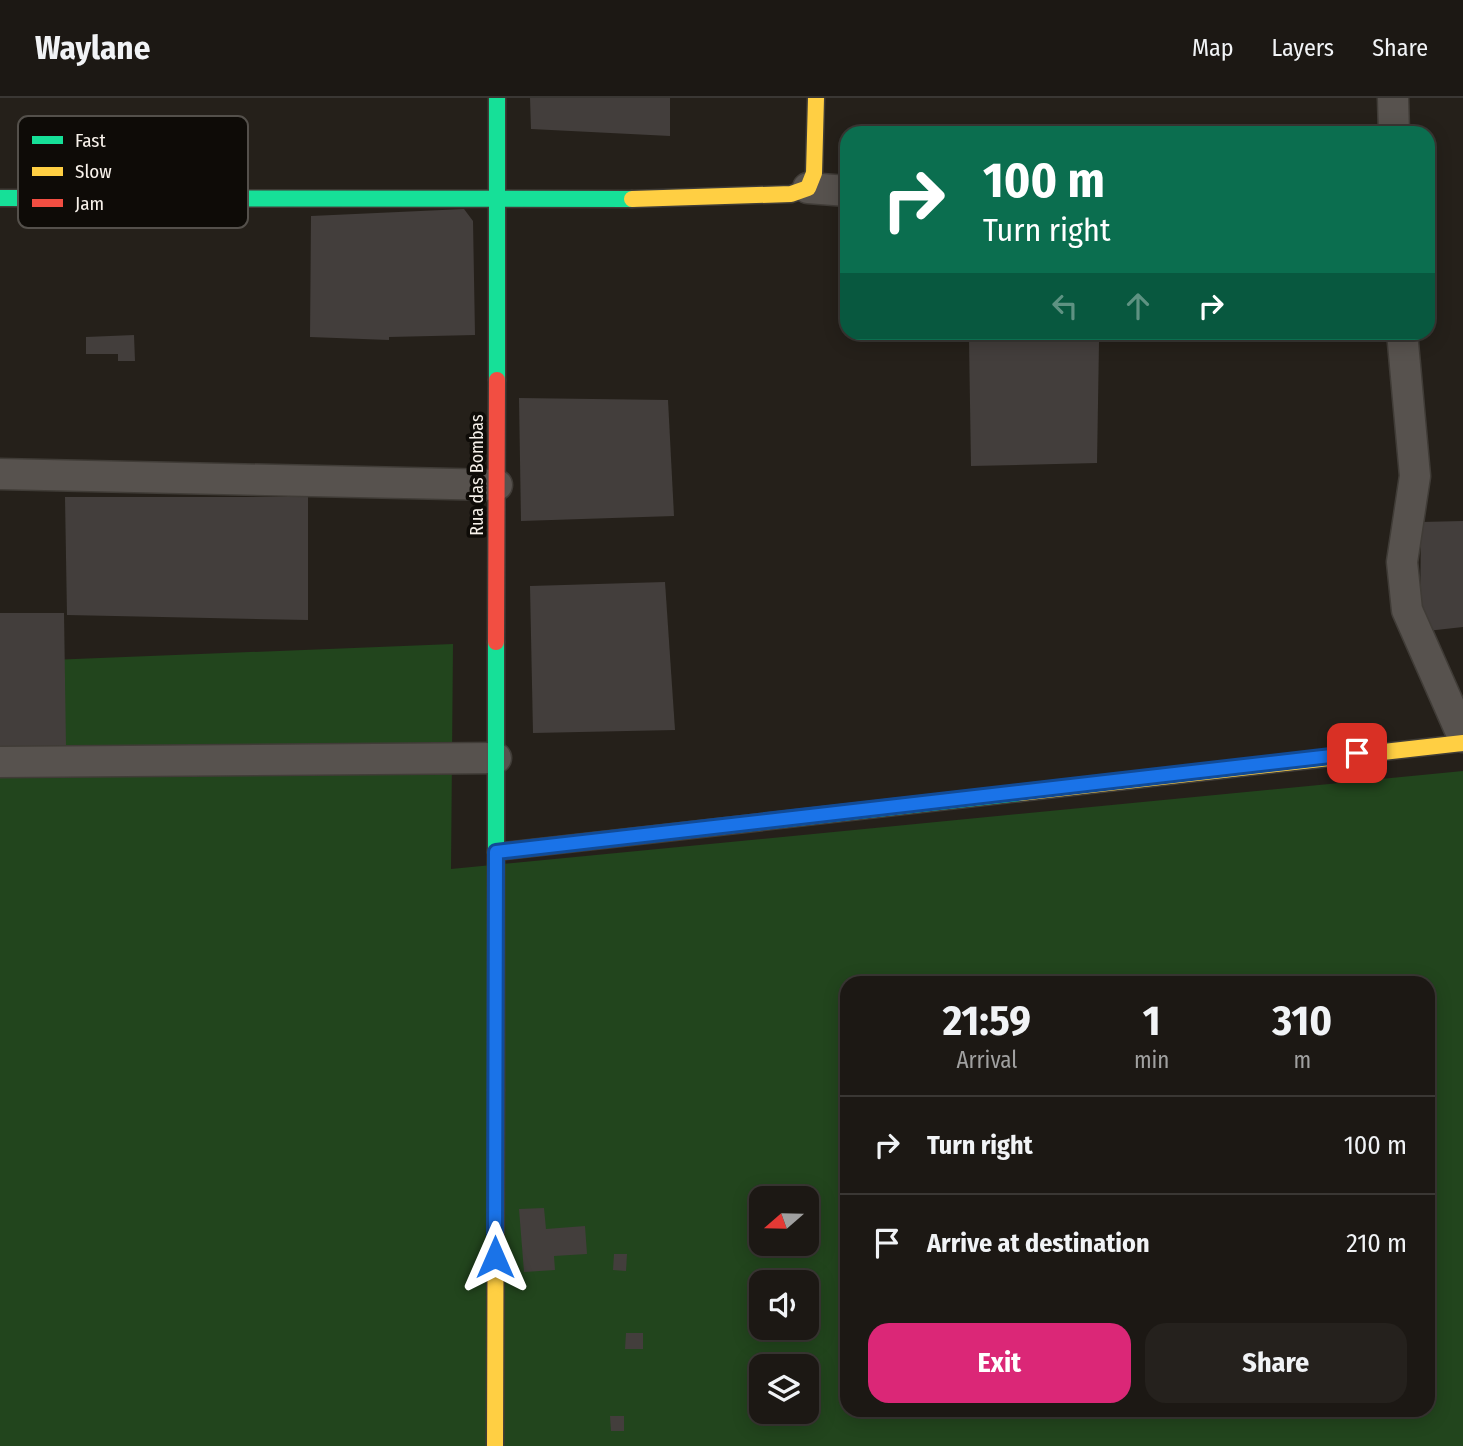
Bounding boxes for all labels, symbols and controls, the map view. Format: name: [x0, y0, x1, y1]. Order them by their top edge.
text: Waylane: [35, 28, 150, 68]
text: Map: [1192, 34, 1234, 62]
text: Layers: [1272, 34, 1334, 62]
text: Share: [1372, 34, 1428, 62]
legend: [18, 116, 248, 228]
text: Fast: [75, 129, 106, 152]
text: 100 m: [983, 151, 1105, 210]
icon: right: [868, 154, 959, 245]
text: Slow: [75, 160, 112, 183]
text: Jam: [75, 192, 104, 215]
text: Turn right: [983, 211, 1110, 249]
icon: left: [1046, 287, 1084, 325]
icon: ahead: [1119, 287, 1157, 325]
icon: right: [1192, 287, 1230, 325]
street label: Rua das Bombas: [466, 414, 488, 536]
pin: [1327, 723, 1387, 783]
icon: arrive: [1338, 734, 1376, 772]
text: 21:59: [943, 996, 1031, 1046]
text: 1: [1143, 996, 1161, 1046]
text: 310: [1272, 996, 1332, 1046]
text: Arrival: [956, 1046, 1017, 1074]
text: min: [1134, 1046, 1170, 1074]
text: m: [1293, 1046, 1311, 1074]
icon: right: [868, 1126, 906, 1164]
text: Turn right: [927, 1130, 1033, 1161]
text: 100 m: [1344, 1130, 1407, 1161]
north arrow: [749, 1186, 819, 1256]
map controls: [749, 1186, 819, 1424]
position arrow: [458, 1220, 532, 1294]
icon: arrive: [868, 1224, 906, 1262]
text: Arrive at destination: [927, 1228, 1150, 1259]
text: 210 m: [1346, 1228, 1407, 1259]
button: sound: [749, 1270, 819, 1340]
button: Exit: [868, 1323, 1131, 1403]
button: Share: [1145, 1323, 1407, 1403]
button: layers: [749, 1354, 819, 1424]

